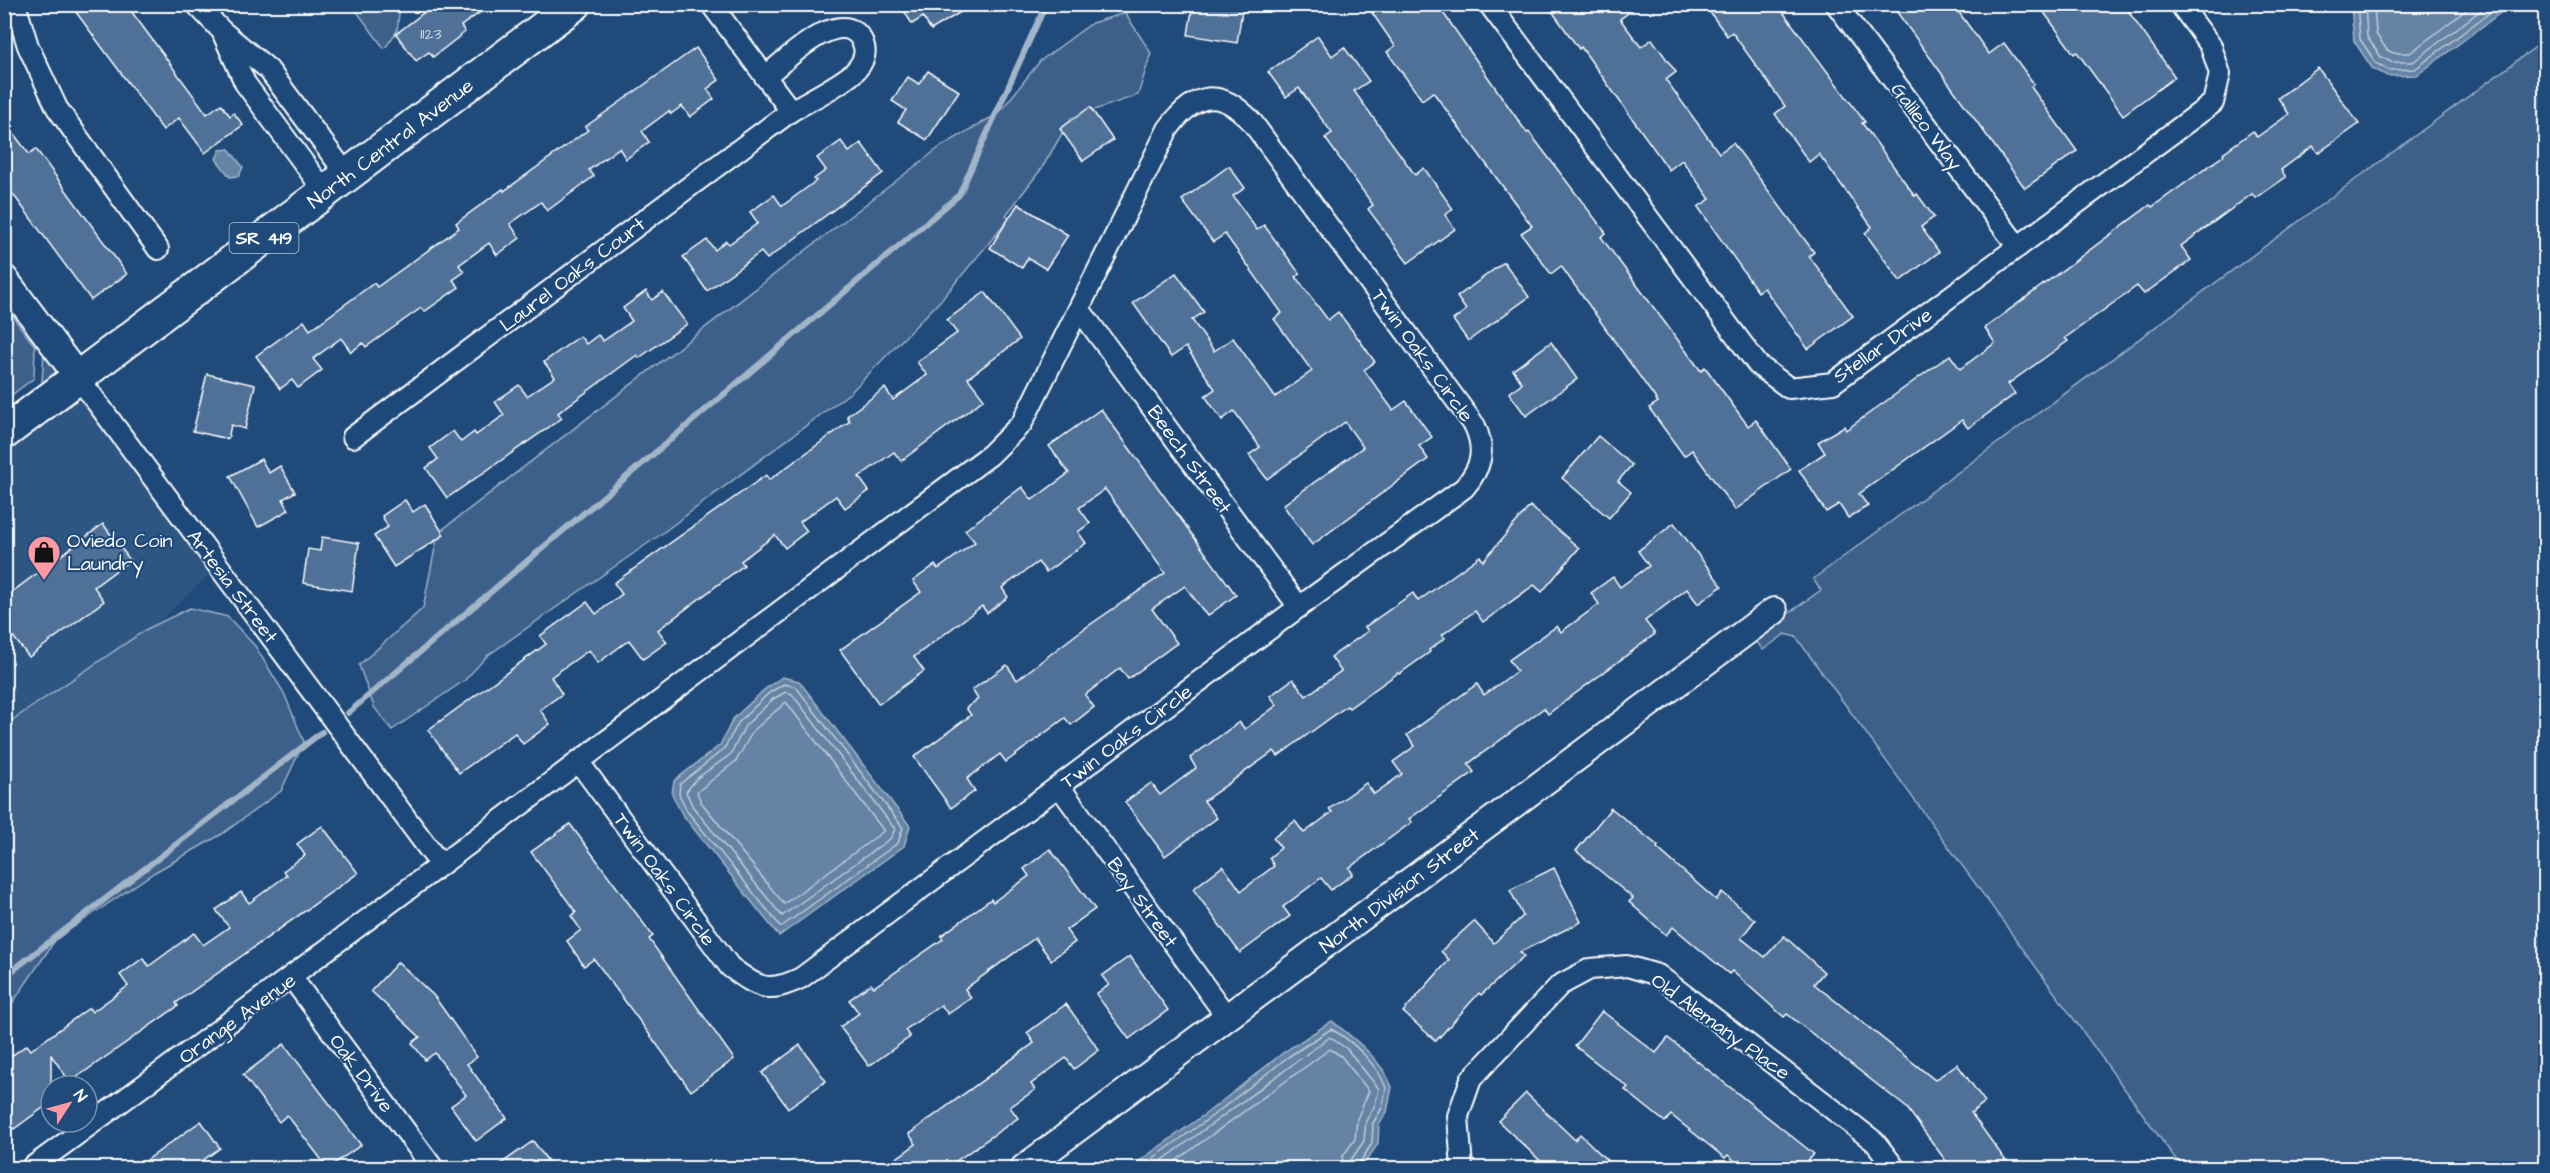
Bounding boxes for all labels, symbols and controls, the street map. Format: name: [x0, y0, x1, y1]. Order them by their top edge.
house number: 1123: [420, 23, 442, 45]
street label: North Central Avenue: [302, 72, 480, 216]
street label: Galileo Way: [1883, 77, 1969, 177]
street label: Laurel Oaks Court: [494, 211, 651, 339]
road number: SR 419: [230, 223, 298, 253]
street label: Twin Oaks Circle: [1364, 283, 1480, 428]
street label: Stellar Drive: [1827, 301, 1938, 390]
street label: Beech Street: [1140, 400, 1238, 520]
street label: Artesia Street: [180, 524, 284, 649]
place label: Oviedo Coin Laundry: [67, 527, 173, 579]
shop icon: Oviedo Coin Laundry: [26, 534, 62, 581]
street label: Twin Oaks Circle: [1055, 678, 1198, 796]
street label: Twin Oaks Circle: [606, 807, 722, 952]
street label: North Division Street: [1314, 821, 1486, 960]
street label: Bay Street: [1099, 852, 1184, 954]
street label: Orange Avenue: [173, 967, 303, 1072]
street label: Old Alemany Place: [1645, 967, 1796, 1088]
street label: Oak Drive: [322, 1028, 400, 1119]
north arrow: [39, 1074, 99, 1134]
text: N: [68, 1085, 92, 1106]

